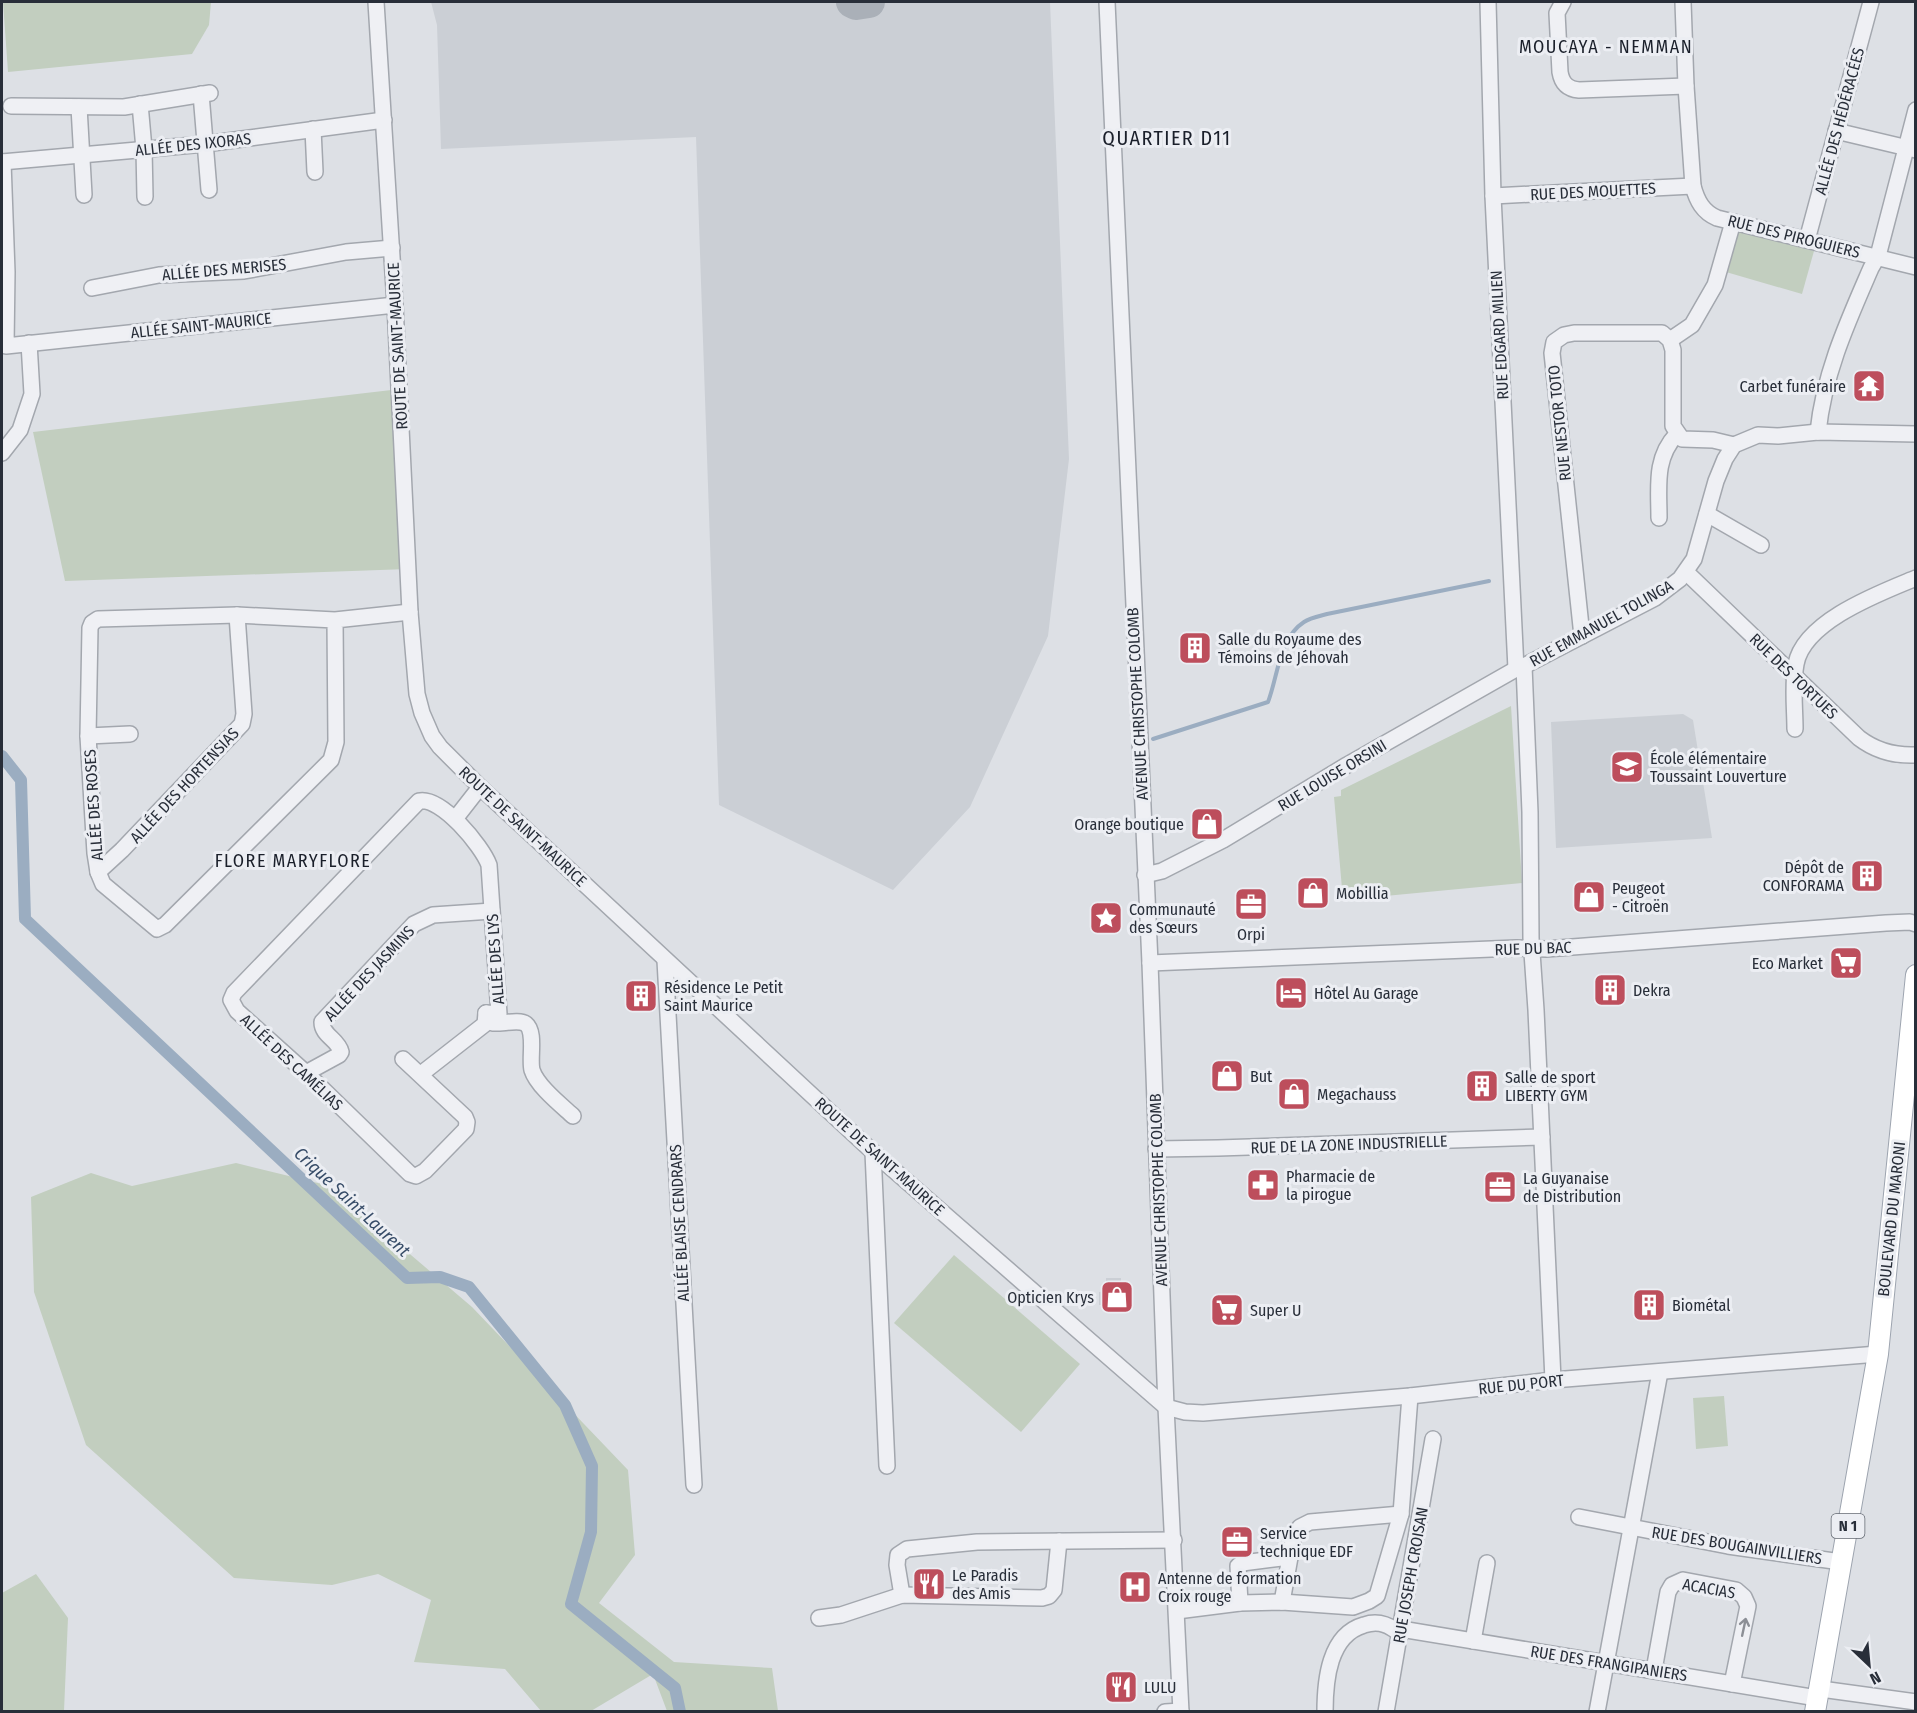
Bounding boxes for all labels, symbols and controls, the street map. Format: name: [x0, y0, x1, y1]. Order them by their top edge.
district label: MOUCAYA - NEMMAN: [1519, 36, 1693, 58]
street label: ALLÉE DES HÉDÉRACÉES: [1811, 45, 1868, 197]
district label: QUARTIER D11: [1102, 126, 1232, 150]
street label: ALLÉE DES IXORAS: [134, 129, 252, 160]
street label: RUE DES MOUETTES: [1530, 179, 1656, 204]
street label: RUE DES PIROGUIERS: [1726, 211, 1862, 262]
street label: ALLÉE DES MERISES: [161, 255, 287, 284]
street label: ROUTE DE SAINT-MAURICE: [384, 262, 411, 430]
street label: RUE EDGARD MILIEN: [1487, 270, 1512, 400]
street label: ALLÉE SAINT-MAURICE: [130, 309, 272, 342]
street label: RUE NESTOR TOTO: [1544, 364, 1575, 482]
temple icon: Carbet funéraire: [1851, 368, 1887, 404]
place label: Carbet funéraire: [1740, 377, 1846, 396]
street label: RUE EMMANUEL TOLINGA: [1526, 576, 1677, 671]
street label: AVENUE CHRISTOPHE COLOMB: [1123, 607, 1152, 801]
building icon: Salle du Royaume des Témoins de Jéhovah: [1177, 630, 1213, 666]
place label: Salle du Royaume des Témoins de Jéhovah: [1218, 630, 1362, 667]
street label: RUE DES TORTUES: [1746, 630, 1842, 723]
street label: ALLÉE DES HORTENSIAS: [126, 724, 243, 847]
street label: RUE LOUISE ORSINI: [1275, 736, 1390, 815]
street label: ALLÉE DES ROSES: [80, 749, 107, 861]
school or university icon: École élémentaire Toussaint Louverture: [1609, 749, 1645, 785]
place label: École élémentaire Toussaint Louverture: [1650, 749, 1787, 786]
street label: ROUTE DE SAINT-MAURICE: [455, 762, 590, 890]
shop icon: Orange boutique: [1189, 806, 1225, 842]
place label: Orange boutique: [1074, 815, 1184, 834]
district label: FLORE MARYFLORE: [215, 850, 371, 872]
place label: Dépôt de CONFORAMA: [1763, 858, 1845, 895]
building icon: Dépôt de CONFORAMA: [1849, 858, 1885, 894]
shop icon: Mobillia: [1295, 875, 1331, 911]
shop icon: Peugeot - Citroën: [1571, 879, 1607, 915]
place label: Peugeot - Citroën: [1612, 879, 1669, 916]
place label: Mobillia: [1336, 884, 1389, 903]
office icon: Orpi: [1233, 886, 1269, 922]
place icon: Communauté des Sœurs: [1088, 900, 1124, 936]
place label: Communauté des Sœurs: [1129, 900, 1216, 937]
street label: ALLÉE DES LYS: [483, 913, 508, 1005]
street label: ALLÉE DES JASMINS: [320, 922, 418, 1025]
place label: Orpi: [1237, 925, 1265, 944]
street label: RUE DU BAC: [1494, 938, 1572, 959]
supermarket icon: Eco Market: [1828, 945, 1864, 981]
place label: Eco Market: [1752, 954, 1824, 973]
building icon: Dekra: [1592, 972, 1628, 1008]
hotel icon: Hôtel Au Garage: [1273, 975, 1309, 1011]
building icon: Résidence Le Petit Saint Maurice: [623, 978, 659, 1014]
place label: Résidence Le Petit Saint Maurice: [664, 978, 784, 1015]
place label: Dekra: [1633, 981, 1671, 1000]
place label: Hôtel Au Garage: [1314, 984, 1419, 1003]
street label: ALLÉE DES CAMÉLIAS: [237, 1010, 347, 1115]
shop icon: But: [1209, 1058, 1245, 1094]
place label: But: [1250, 1067, 1273, 1086]
building icon: Salle de sport LIBERTY GYM: [1464, 1068, 1500, 1104]
place label: Salle de sport LIBERTY GYM: [1505, 1068, 1596, 1105]
shop icon: Megachauss: [1276, 1076, 1312, 1112]
place label: Megachauss: [1317, 1085, 1396, 1104]
street label: ROUTE DE SAINT-MAURICE: [811, 1093, 948, 1219]
street label: AVENUE CHRISTOPHE COLOMB: [1146, 1093, 1171, 1287]
street label: RUE DE LA ZONE INDUSTRIELLE: [1250, 1132, 1448, 1157]
street label: BOULEVARD DU MARONI: [1874, 1141, 1909, 1297]
water label: Crique Saint-Laurent: [289, 1143, 415, 1261]
street label: ALLÉE BLAISE CENDRARS: [666, 1144, 693, 1302]
pharmacy icon: Pharmacie de la pirogue: [1245, 1167, 1281, 1203]
place label: Pharmacie de la pirogue: [1286, 1167, 1375, 1204]
office icon: La Guyanaise de Distribution: [1482, 1169, 1518, 1205]
place label: La Guyanaise de Distribution: [1523, 1169, 1621, 1206]
shop icon: Opticien Krys: [1099, 1279, 1135, 1315]
building icon: Biométal: [1631, 1287, 1667, 1323]
place label: Opticien Krys: [1007, 1288, 1094, 1307]
supermarket icon: Super U: [1209, 1292, 1245, 1328]
place label: Biométal: [1672, 1296, 1730, 1315]
place label: Super U: [1250, 1301, 1301, 1320]
street label: RUE DU PORT: [1477, 1370, 1565, 1398]
street label: RUE JOSEPH CROISAN: [1389, 1506, 1432, 1645]
road number: N 1: [1832, 1514, 1864, 1538]
street label: RUE DES BOUGAINVILLIERS: [1650, 1523, 1823, 1568]
office icon: Service technique EDF: [1219, 1524, 1255, 1560]
place label: Service technique EDF: [1260, 1524, 1353, 1561]
restaurant icon: Le Paradis des Amis: [911, 1566, 947, 1602]
place label: Le Paradis des Amis: [952, 1566, 1018, 1603]
hospital icon: Antenne de formation Croix rouge: [1117, 1569, 1153, 1605]
place label: Antenne de formation Croix rouge: [1158, 1569, 1302, 1606]
street label: ACACIAS: [1681, 1575, 1737, 1602]
one-way arrow: [1738, 1618, 1750, 1637]
north arrow: [1839, 1635, 1899, 1695]
street label: RUE DES FRANGIPANIERS: [1529, 1642, 1689, 1685]
text: N: [1867, 1667, 1884, 1689]
restaurant icon: LULU: [1103, 1669, 1139, 1705]
place label: LULU: [1144, 1678, 1176, 1697]

